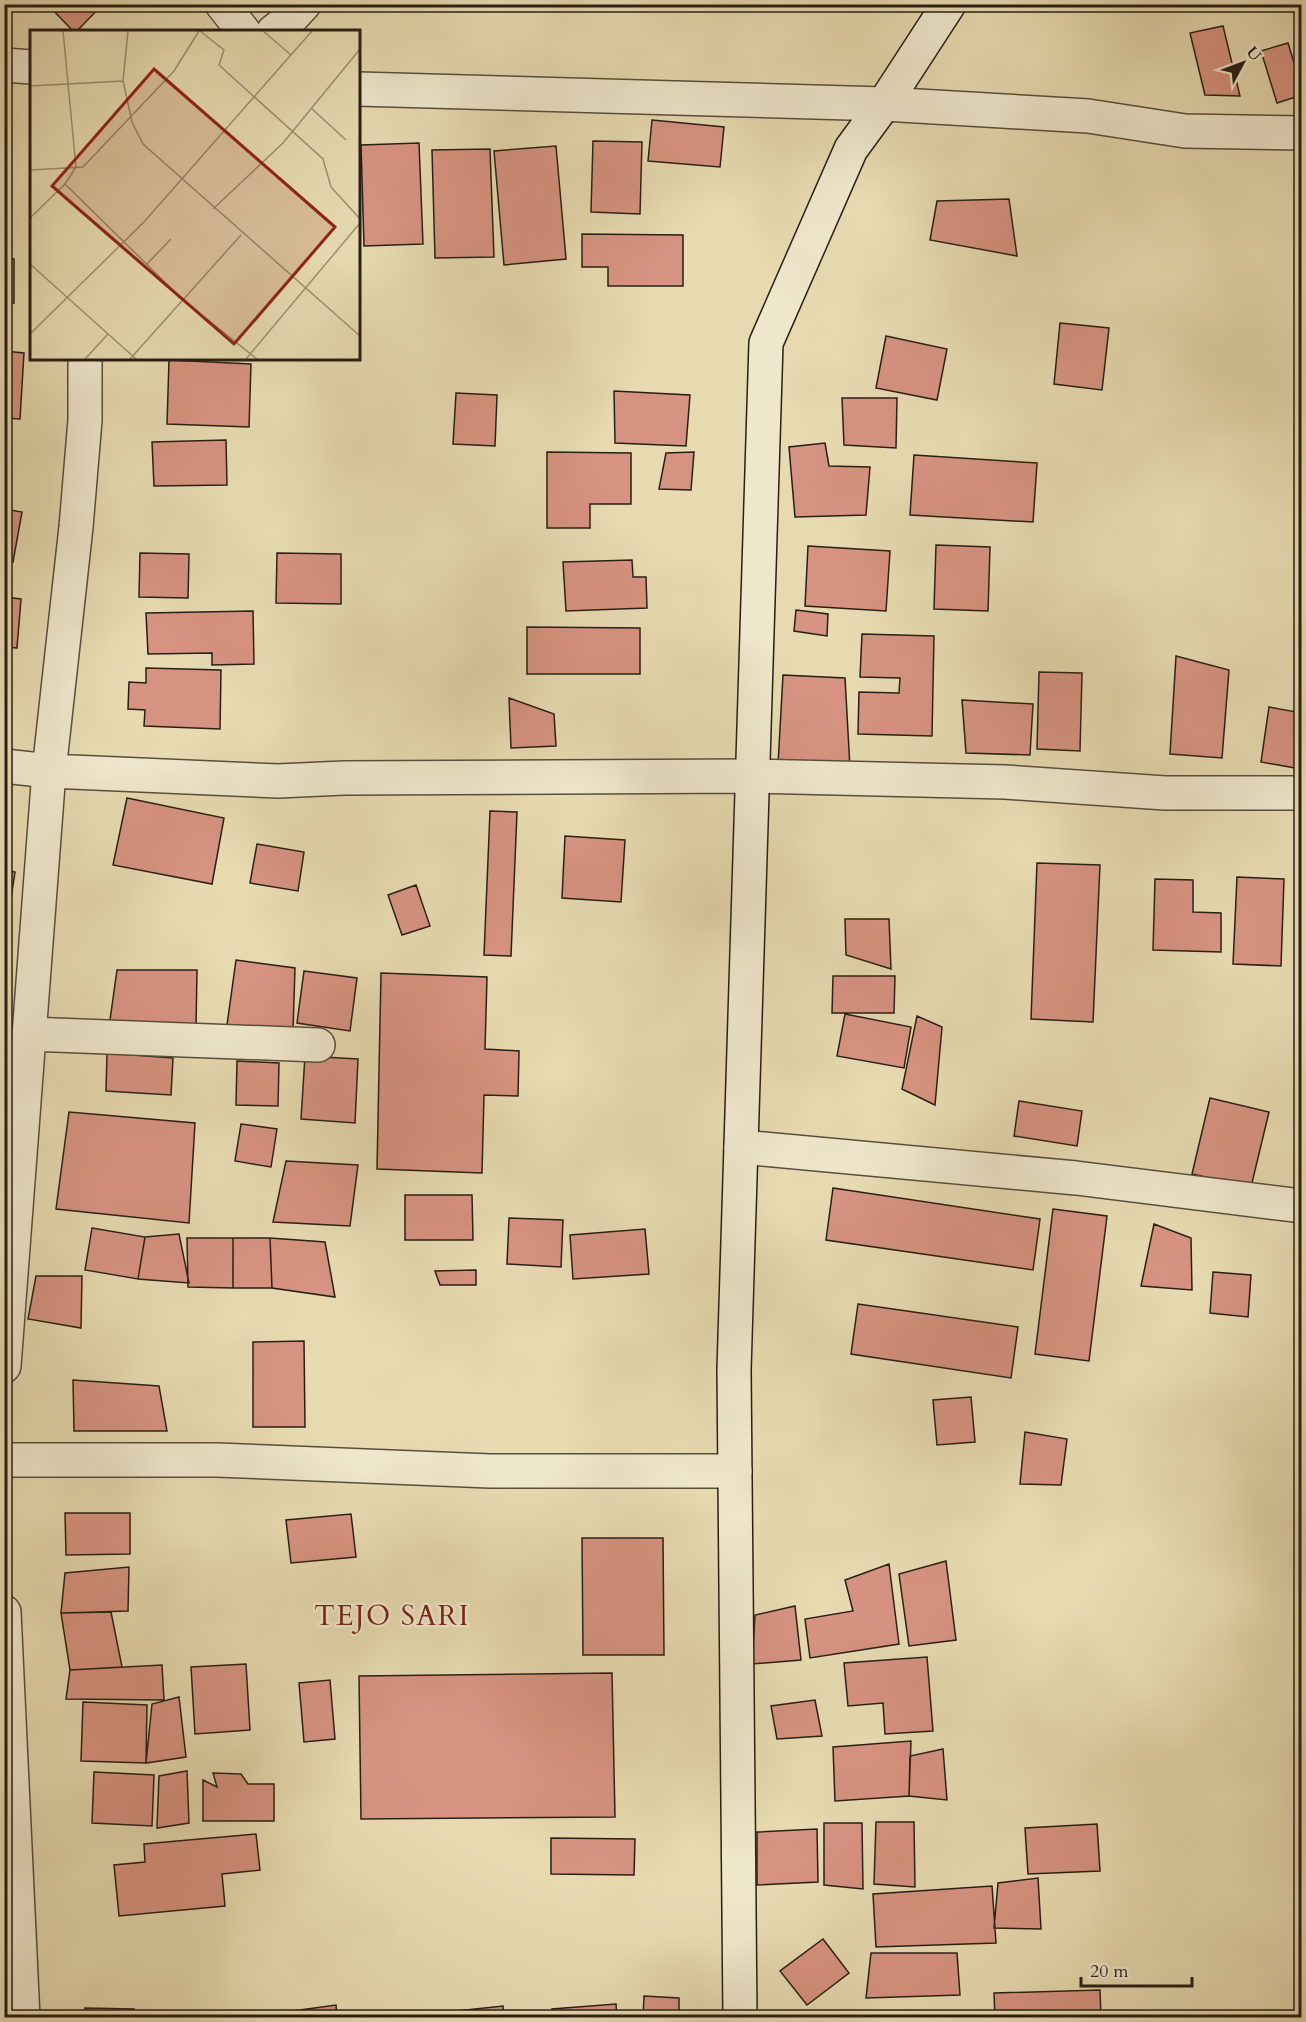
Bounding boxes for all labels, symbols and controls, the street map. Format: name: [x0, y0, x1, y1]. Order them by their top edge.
inset map: [30, 30, 360, 360]
north arrow: [1213, 33, 1273, 93]
text: U: [1241, 42, 1266, 66]
district label: TEJO SARI: [314, 1597, 470, 1635]
scale bar: [1081, 1950, 1192, 1988]
text: 20 m: [1090, 1959, 1129, 1984]

